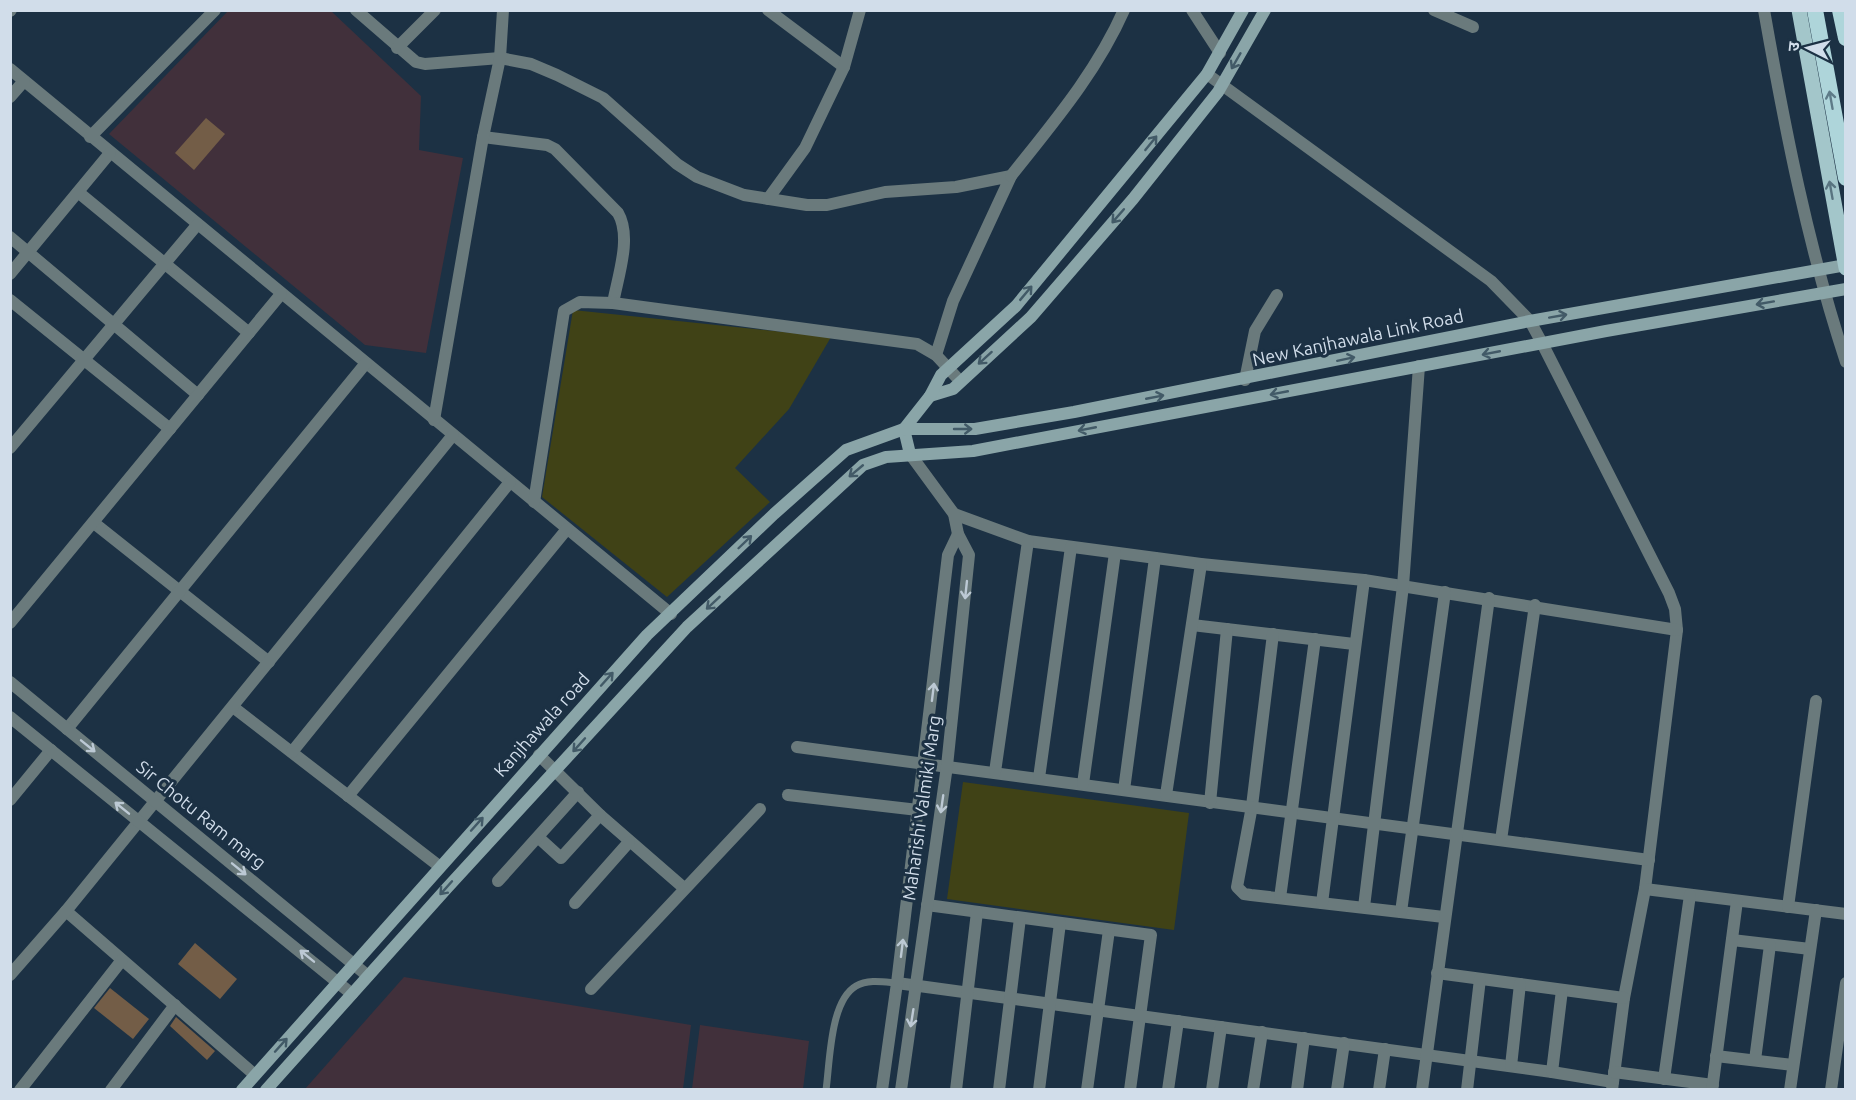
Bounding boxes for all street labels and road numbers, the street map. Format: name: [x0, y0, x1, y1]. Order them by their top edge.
street label: New Kanjhawala Link Road: [1251, 305, 1465, 369]
street label: Kanjhawala road: [489, 668, 593, 780]
street label: Maharishi Valmiki Marg: [898, 714, 944, 902]
street label: Sir Chotu Ram marg: [133, 756, 270, 872]

